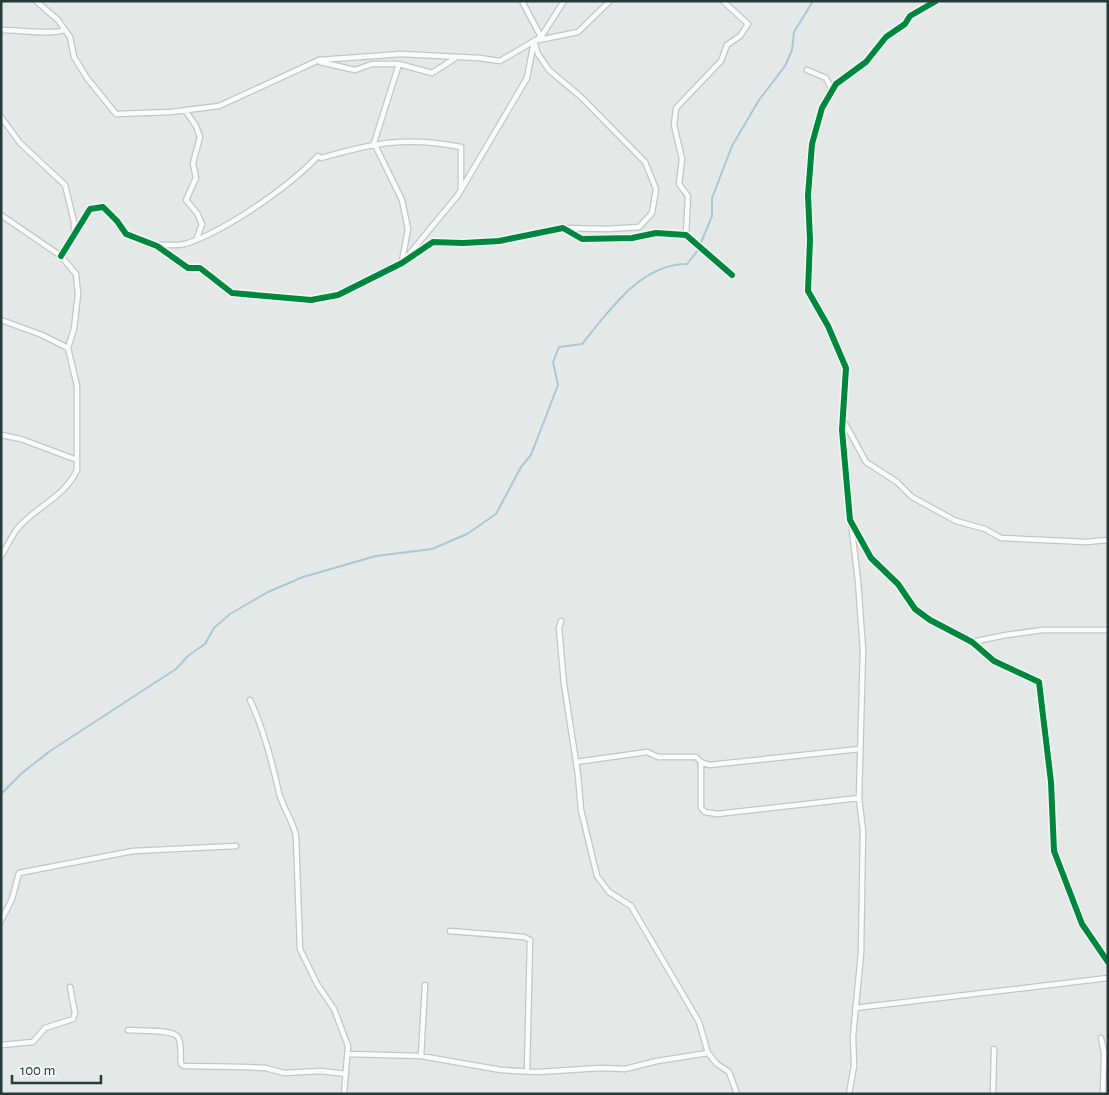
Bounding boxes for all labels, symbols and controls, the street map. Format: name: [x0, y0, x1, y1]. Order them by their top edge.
scale bar: [12, 1052, 101, 1084]
text: 100 m: [20, 1063, 55, 1078]

